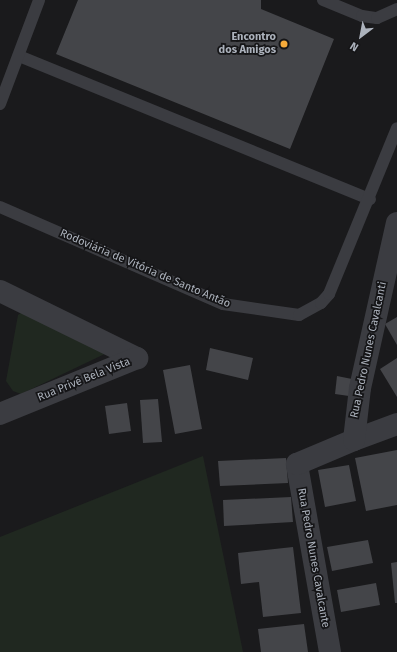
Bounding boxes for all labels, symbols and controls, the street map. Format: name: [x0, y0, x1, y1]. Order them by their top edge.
north arrow: [341, 16, 381, 56]
place label: Encontro dos Amigos: [219, 31, 276, 57]
marker: Encontro dos Amigos: [279, 39, 289, 49]
text: N: [348, 39, 361, 54]
street label: Rodoviária de Vitória de Santo Antão: [58, 227, 232, 311]
street label: Rua Pedro Nunes Cavalcanti: [348, 281, 390, 419]
street label: Rua Privê Bela Vista: [36, 355, 132, 405]
street label: Rua Pedro Nunes Cavalcante: [294, 487, 332, 629]

